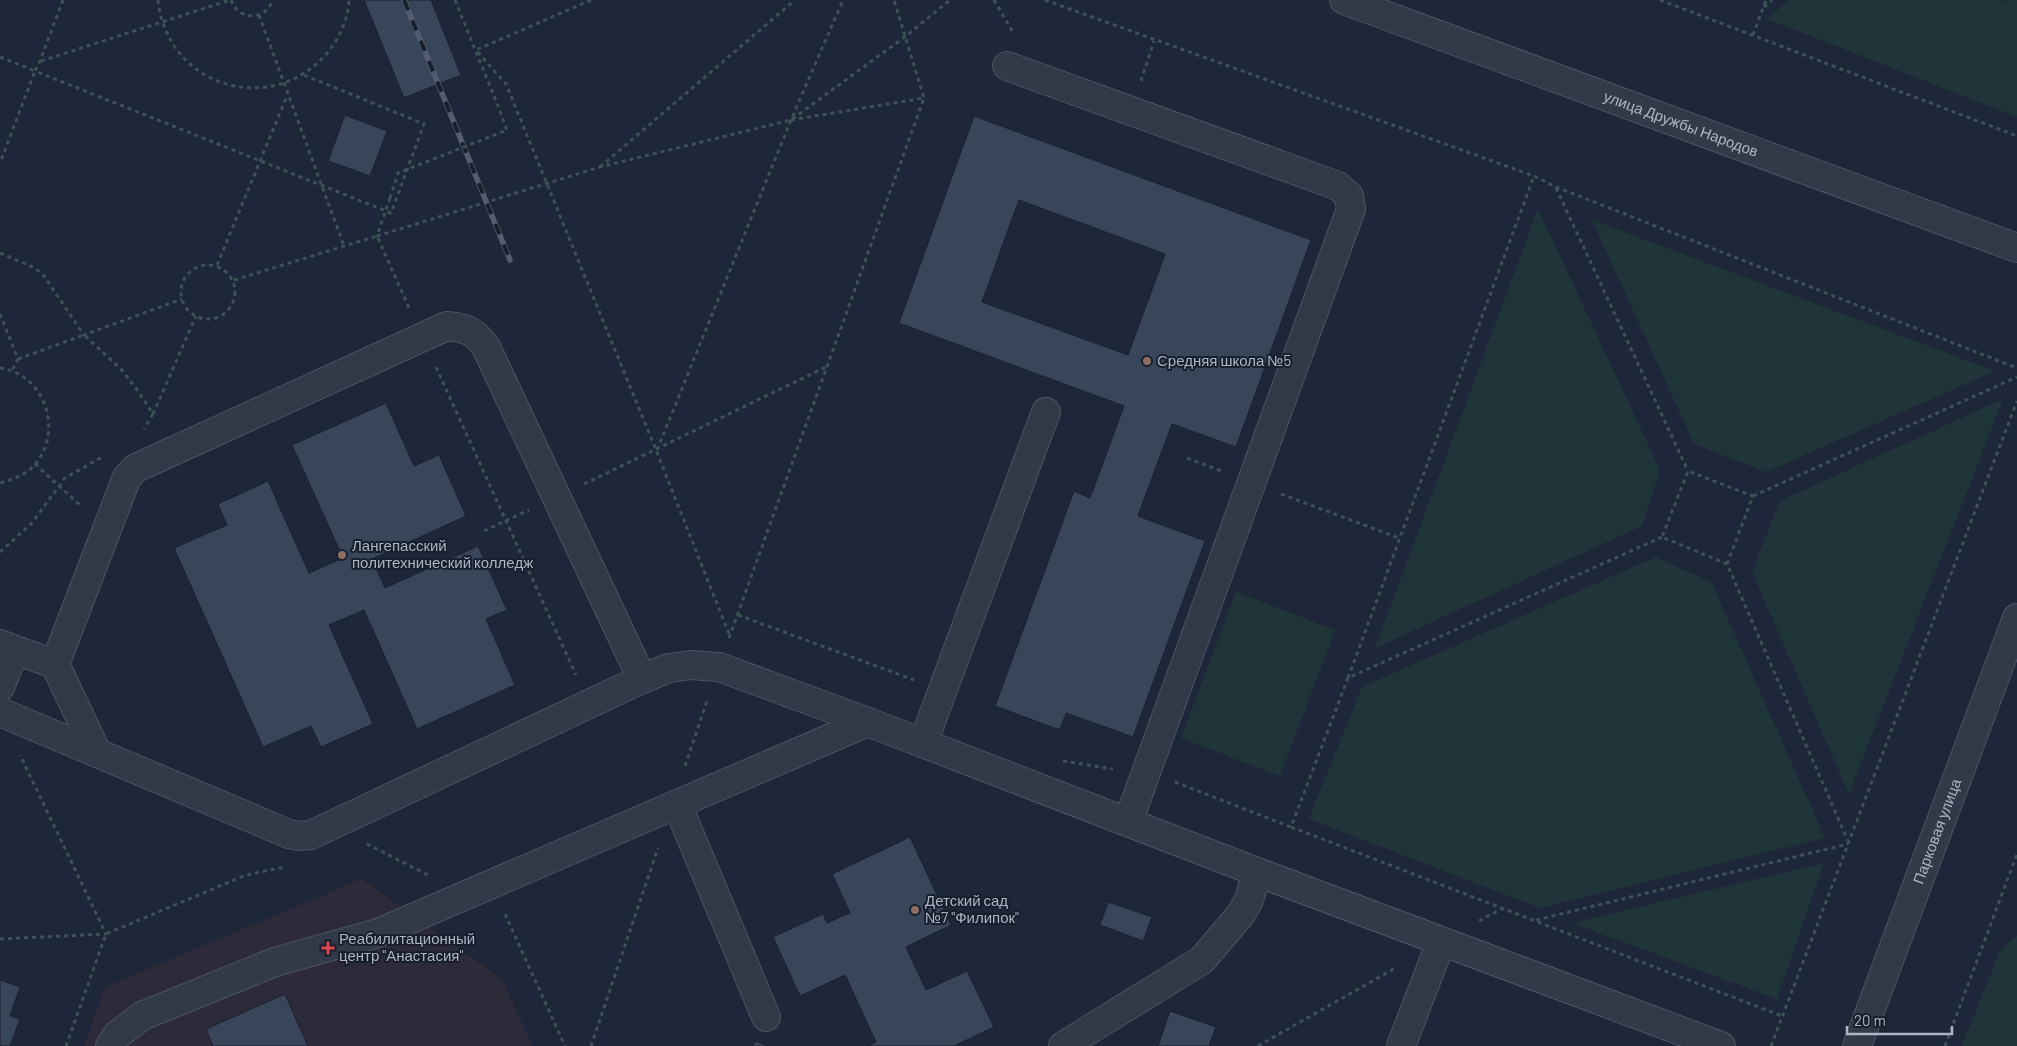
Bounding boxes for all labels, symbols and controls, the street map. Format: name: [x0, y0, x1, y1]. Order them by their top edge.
street label: улица Дружбы Народов: [1601, 86, 1761, 160]
place label: Средняя школа №5: [1157, 351, 1291, 369]
marker: Средняя школа №5: [1141, 355, 1153, 367]
place label: Лангепасский политехнический колледж: [352, 536, 533, 571]
marker: Лангепасский политехнический колледж: [336, 549, 348, 561]
street label: Парковая улица: [1908, 775, 1964, 886]
place label: Детский сад №7 "Филипок": [925, 891, 1019, 926]
marker: Детский сад №7 "Филипок": [909, 904, 921, 916]
place label: Реабилитационный центр "Анастасия": [339, 929, 475, 964]
marker: Реабилитационный центр "Анастасия": [321, 941, 335, 955]
scale bar: [1847, 1004, 1952, 1036]
text: 20 m: [1854, 1011, 1886, 1029]

